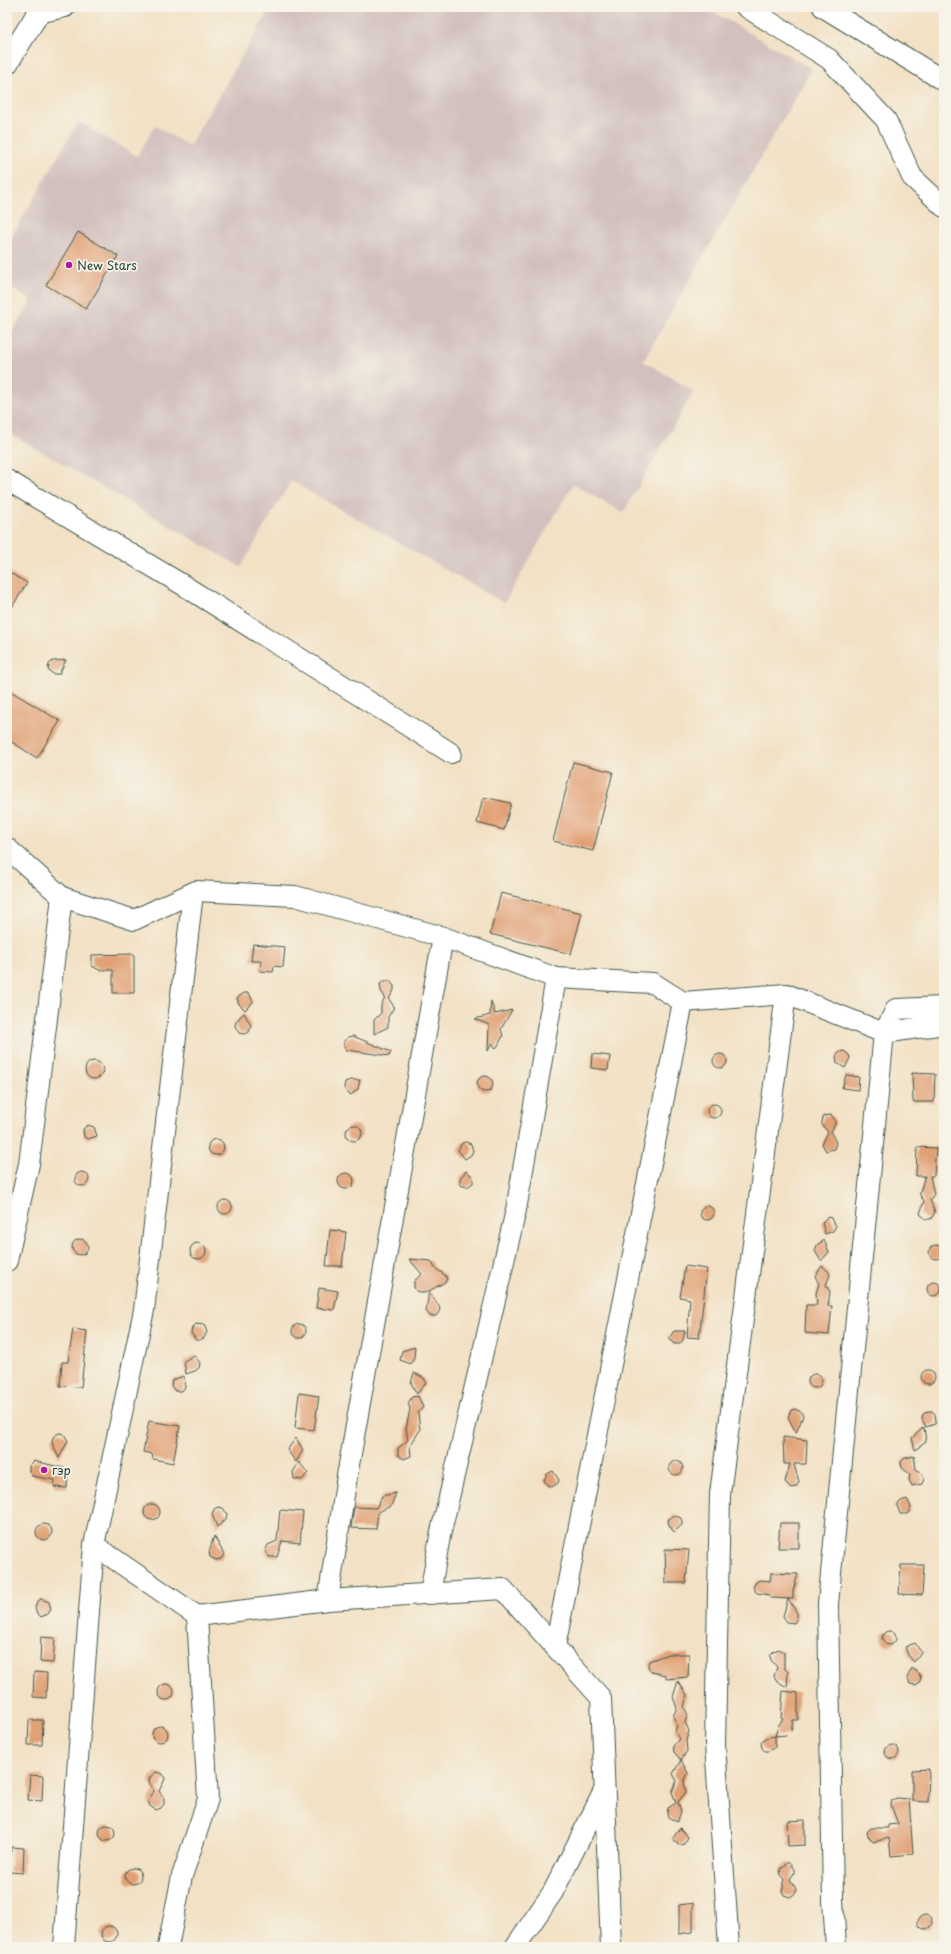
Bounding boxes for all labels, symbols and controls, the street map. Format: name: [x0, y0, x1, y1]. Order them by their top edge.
place label: New Stars: [77, 256, 137, 274]
marker: New Stars: [64, 260, 74, 270]
place label: гэр: [52, 1461, 71, 1479]
marker: гэр: [39, 1465, 49, 1475]

